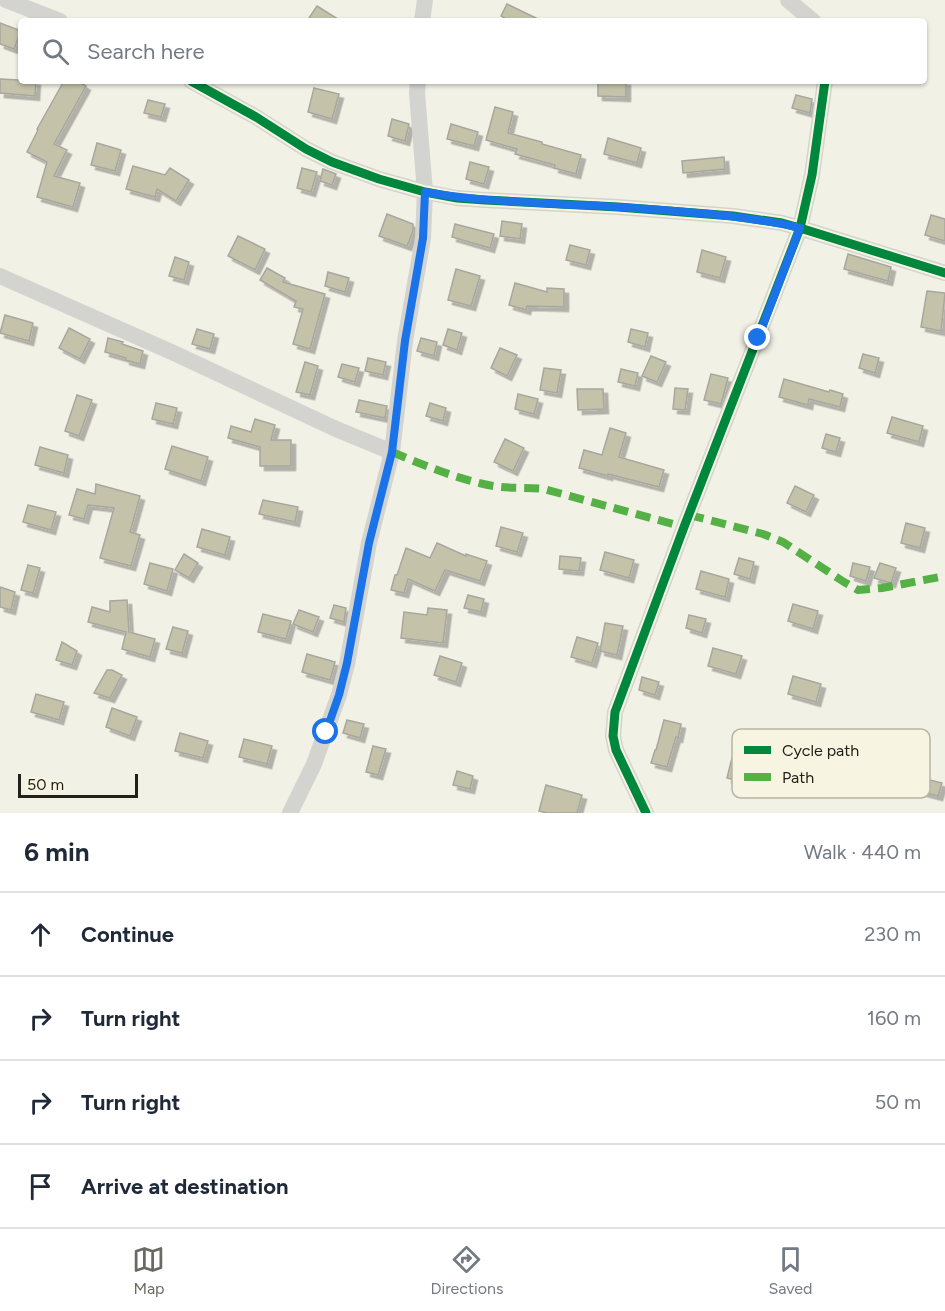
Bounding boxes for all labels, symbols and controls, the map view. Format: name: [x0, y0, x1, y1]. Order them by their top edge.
search box: [18, 18, 927, 84]
icon: search: [39, 35, 72, 68]
text: Search here: [87, 38, 205, 65]
route end: [744, 324, 770, 350]
route start: [312, 718, 338, 744]
legend: [732, 729, 930, 798]
text: Cycle path: [782, 741, 859, 760]
text: Path: [782, 768, 814, 787]
scale bar: [18, 771, 138, 798]
text: 50 m: [27, 775, 64, 794]
text: 6 min: [24, 836, 90, 868]
text: Walk · 440 m: [804, 840, 921, 864]
icon: ahead: [24, 918, 57, 951]
text: Continue: [81, 921, 174, 948]
text: 230 m: [864, 922, 921, 946]
icon: right: [24, 1002, 57, 1035]
text: Turn right: [81, 1005, 180, 1032]
text: 160 m: [867, 1006, 921, 1030]
icon: right: [24, 1086, 57, 1119]
text: Turn right: [81, 1089, 180, 1116]
text: 50 m: [875, 1090, 921, 1114]
icon: arrive: [24, 1170, 57, 1203]
text: Arrive at destination: [81, 1173, 289, 1200]
tab: Map: [132, 1243, 165, 1298]
tab: Directions: [430, 1243, 503, 1298]
tab: Saved: [768, 1243, 813, 1298]

